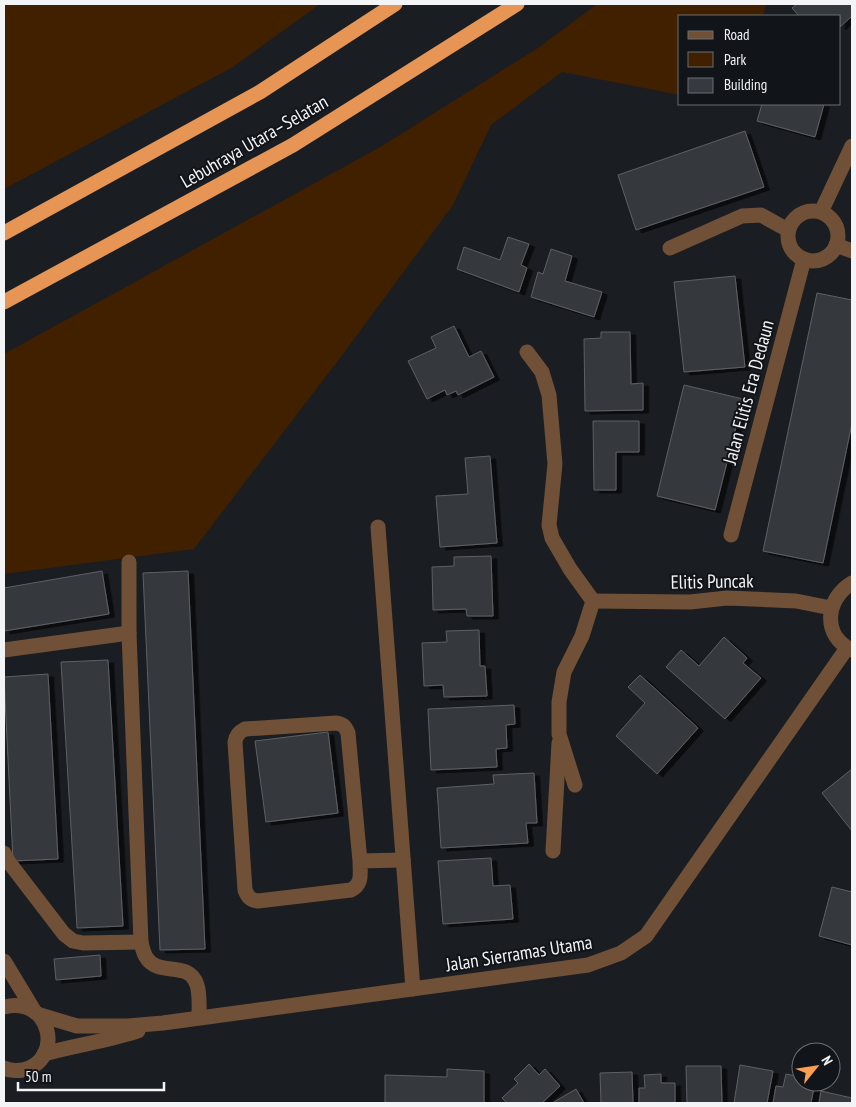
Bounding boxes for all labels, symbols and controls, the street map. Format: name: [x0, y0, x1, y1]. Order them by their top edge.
legend: [678, 15, 841, 105]
text: Road: [724, 25, 750, 44]
text: Park: [724, 50, 746, 69]
text: Building: [724, 75, 767, 94]
street label: Lebuhraya Utara–Selatan: [176, 89, 332, 193]
street label: Jalan Elitis Era Dedaun: [717, 317, 779, 468]
street label: Elitis Puncak: [670, 568, 754, 594]
street label: Jalan Sierramas Utama: [443, 930, 594, 977]
north arrow: [791, 1042, 841, 1092]
text: N: [818, 1053, 837, 1068]
scale bar: [18, 1060, 164, 1092]
text: 50 m: [25, 1067, 51, 1086]

